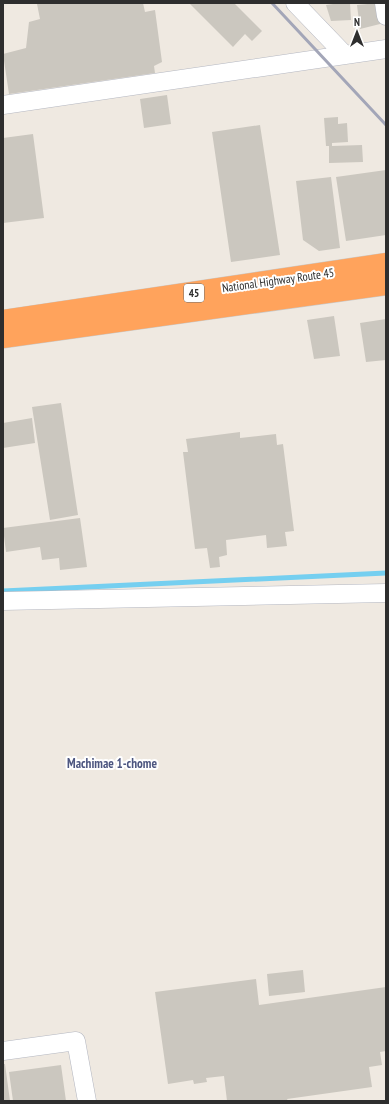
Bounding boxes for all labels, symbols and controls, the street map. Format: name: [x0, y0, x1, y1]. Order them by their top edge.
north arrow: [337, 12, 377, 52]
text: N: [354, 15, 360, 29]
street label: National Highway Route 45: [221, 265, 335, 295]
road number: 45: [184, 284, 204, 302]
district label: Machimae 1-chome: [67, 755, 157, 772]

